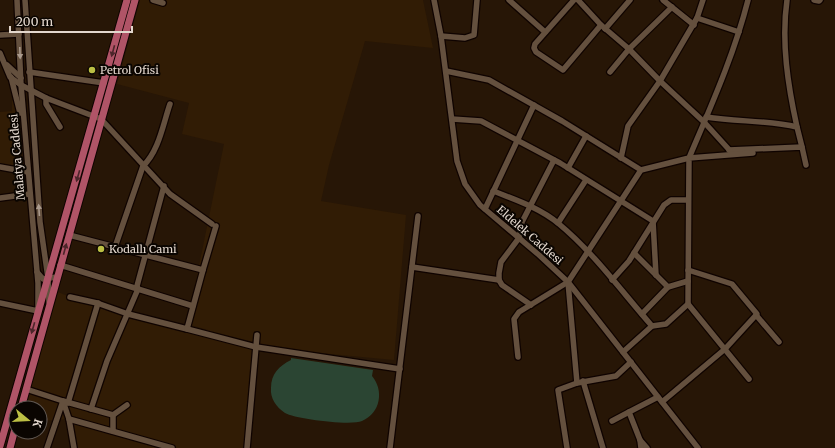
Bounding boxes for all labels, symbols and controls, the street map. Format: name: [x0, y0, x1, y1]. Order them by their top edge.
scale bar: [10, 8, 132, 34]
text: 200 m: [16, 14, 53, 29]
one-way arrow: [110, 45, 116, 57]
one-way arrow: [16, 47, 23, 59]
place label: Petrol Ofisi: [100, 63, 159, 77]
marker: Petrol Ofisi: [87, 65, 97, 75]
street label: Malatya Caddesi: [6, 113, 28, 201]
one-way arrow: [75, 170, 81, 182]
street label: Eldelek Caddesi: [494, 203, 566, 268]
one-way arrow: [35, 204, 42, 216]
place label: Kodallı Cami: [109, 242, 177, 256]
one-way arrow: [62, 243, 68, 255]
marker: Kodallı Cami: [96, 244, 106, 254]
one-way arrow: [30, 322, 36, 334]
north arrow: [8, 400, 48, 440]
text: K: [29, 417, 45, 430]

